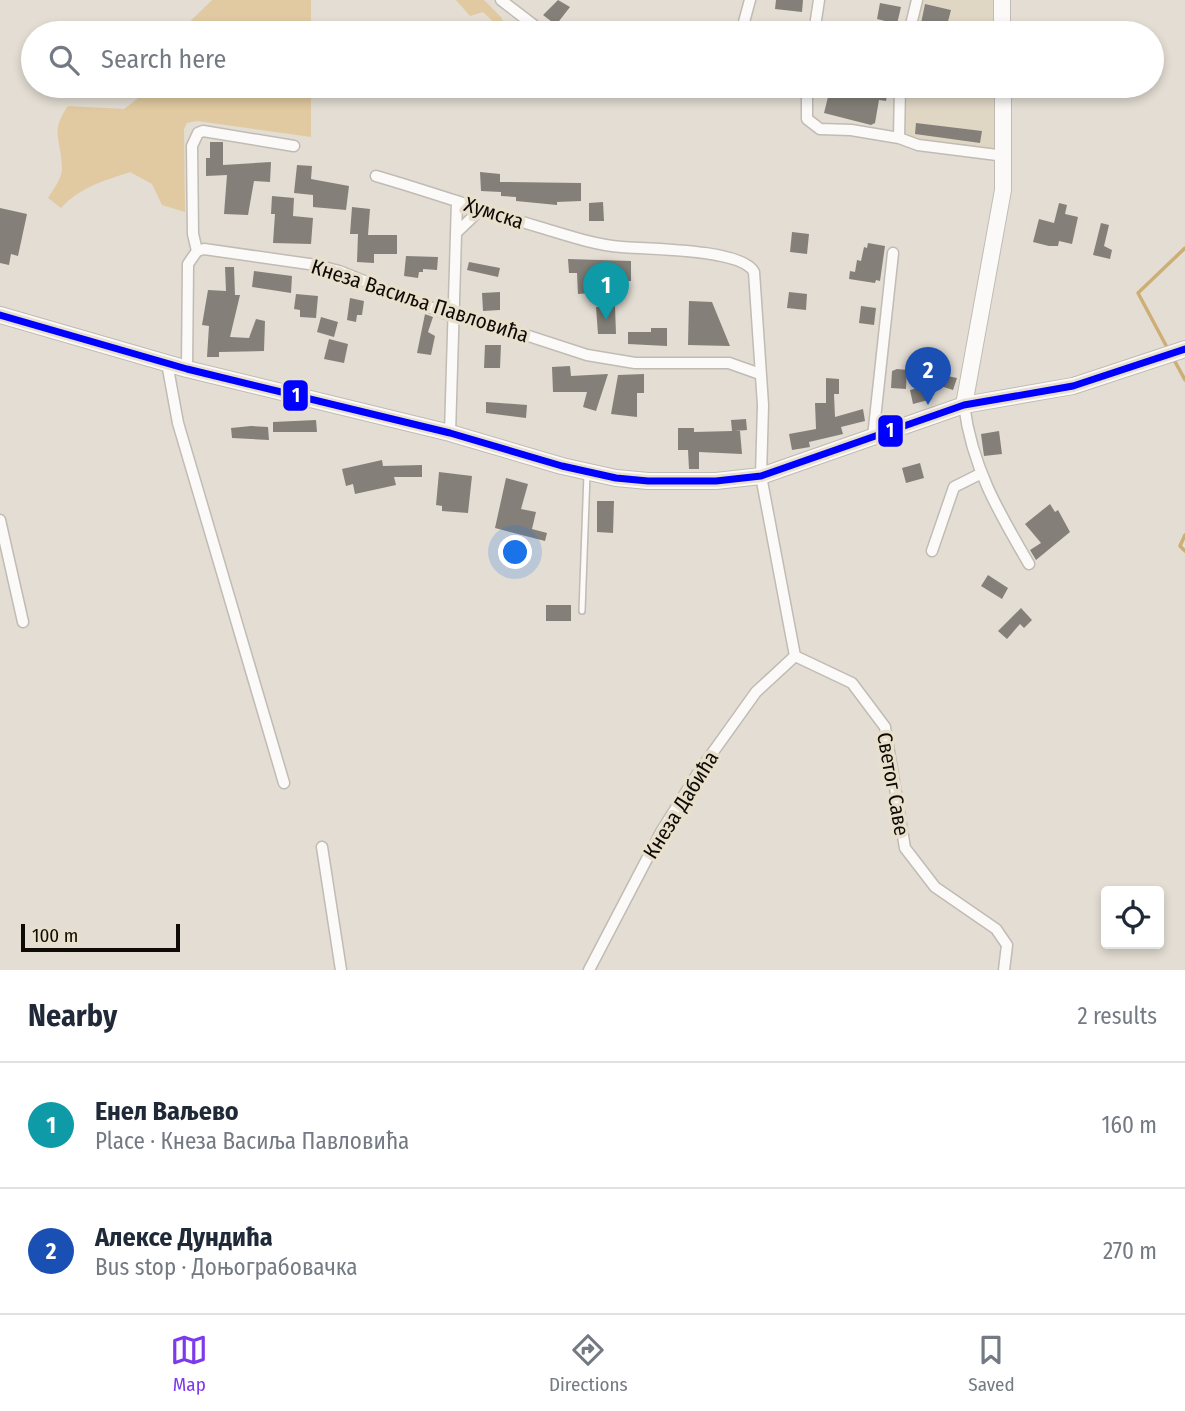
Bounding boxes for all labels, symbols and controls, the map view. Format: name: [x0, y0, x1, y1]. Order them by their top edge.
search box: [21, 21, 1164, 98]
icon: search: [45, 41, 83, 79]
text: Search here: [101, 44, 226, 75]
street label: Хумска: [461, 191, 527, 235]
street label: Кнеза Васиља Павловића: [308, 254, 532, 348]
pin: 1: [583, 262, 629, 320]
pin: 2: [905, 347, 951, 405]
line badge: 1: [282, 379, 309, 412]
text: 1: [292, 384, 300, 407]
line badge: 1: [877, 414, 904, 448]
text: 1: [886, 419, 894, 442]
your location: [498, 535, 532, 569]
street label: Светог Саве: [871, 730, 915, 838]
street label: Кнеза Дабића: [638, 746, 724, 864]
map controls: [1101, 886, 1164, 949]
button: locate: [1101, 886, 1164, 949]
scale bar: [21, 921, 180, 953]
text: 100 m: [32, 924, 78, 947]
text: Nearby: [28, 998, 117, 1034]
text: 2 results: [1077, 1002, 1157, 1030]
text: Енел Ваљево: [95, 1096, 239, 1127]
text: 1: [46, 1111, 56, 1139]
text: 160 m: [1102, 1111, 1157, 1139]
text: Place · Кнеза Васиља Павловића: [95, 1127, 409, 1155]
text: Алексе Дундића: [95, 1222, 273, 1253]
text: 2: [46, 1237, 56, 1265]
text: 270 m: [1103, 1237, 1157, 1265]
text: Bus stop · Доњограбовачка: [95, 1253, 358, 1281]
tab: Map: [170, 1331, 208, 1396]
tab: Directions: [549, 1331, 628, 1396]
tab: Saved: [968, 1331, 1015, 1396]

